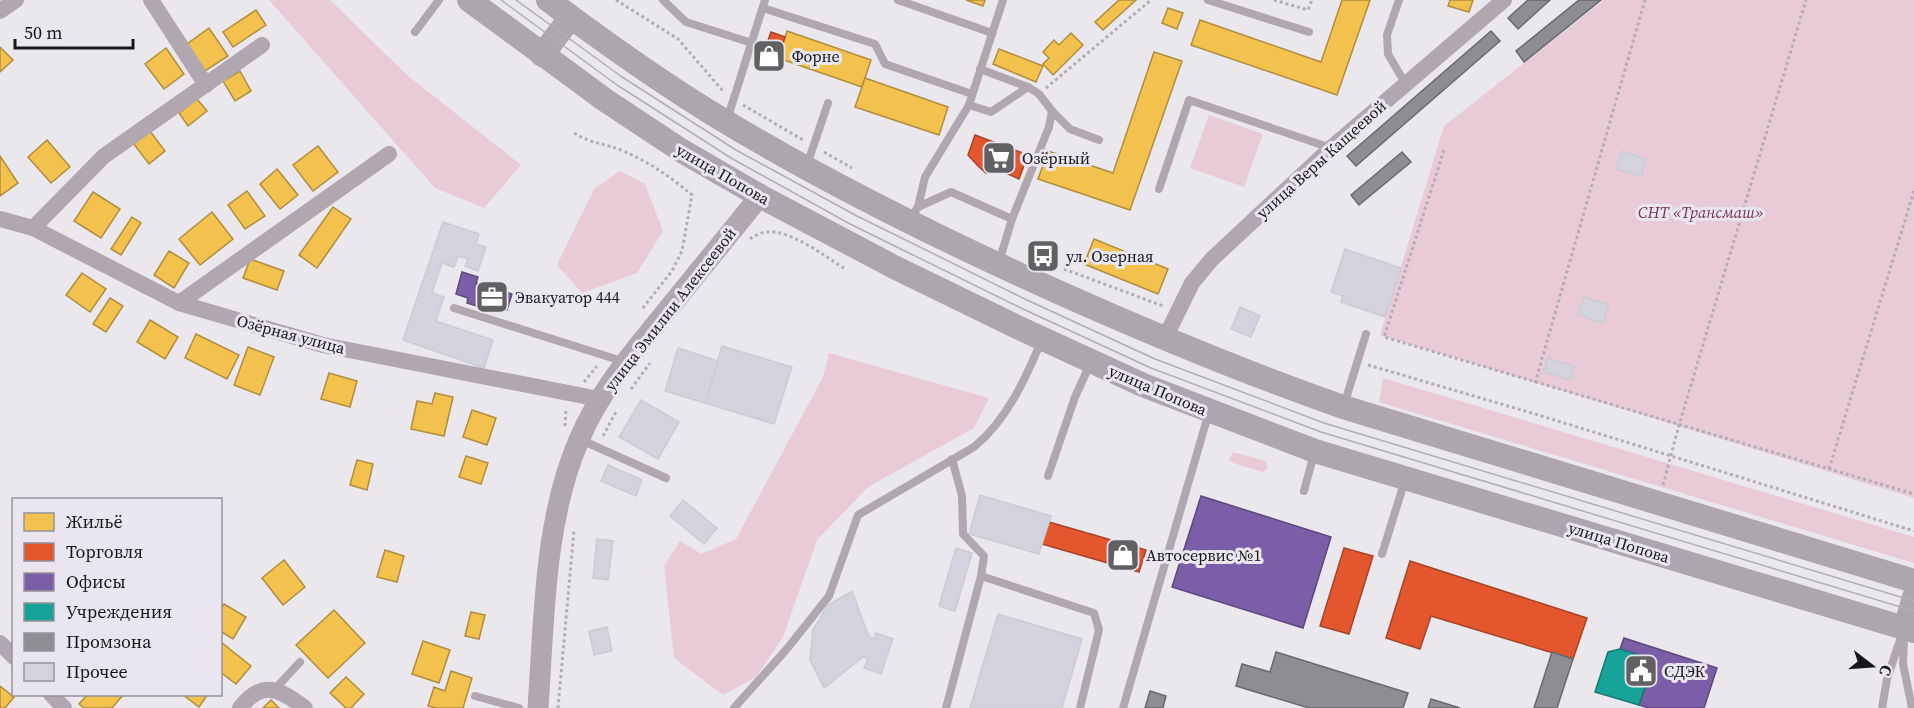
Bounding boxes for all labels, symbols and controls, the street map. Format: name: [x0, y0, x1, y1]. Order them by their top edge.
scale bar: [15, 12, 134, 50]
text: 50 m: [24, 20, 62, 45]
shop icon: Форне: [751, 38, 787, 74]
place label: Форне: [792, 45, 840, 67]
street label: улица Веры Кащеевой: [1251, 95, 1391, 223]
street label: улица Попова: [672, 138, 775, 210]
supermarket icon: Озёрный: [981, 140, 1017, 176]
place label: Озёрный: [1022, 147, 1090, 169]
park label: СНТ «Трансмаш»: [1638, 201, 1764, 223]
street label: улица Эмилии Алексеевой: [599, 223, 741, 395]
bus stop icon: ул. Озерная: [1025, 238, 1061, 274]
place label: ул. Озерная: [1066, 245, 1154, 267]
office icon: Эвакуатор 444: [474, 279, 510, 315]
place label: Эвакуатор 444: [515, 286, 620, 308]
street label: Озёрная улица: [234, 309, 348, 359]
street label: улица Попова: [1106, 359, 1211, 421]
legend: [12, 498, 222, 696]
text: Жильё: [66, 509, 123, 534]
street label: улица Попова: [1566, 516, 1673, 568]
shop icon: Автосервис №1: [1105, 537, 1141, 573]
text: Торговля: [66, 539, 143, 564]
place label: Автосервис №1: [1146, 544, 1261, 566]
text: Офисы: [66, 569, 126, 594]
text: Учреждения: [66, 599, 172, 624]
text: Промзона: [66, 629, 152, 654]
north arrow: [1842, 636, 1902, 696]
public building icon: СДЭК: [1623, 653, 1659, 689]
text: Прочее: [66, 659, 128, 684]
place label: СДЭК: [1664, 660, 1706, 682]
text: С: [1874, 662, 1898, 678]

